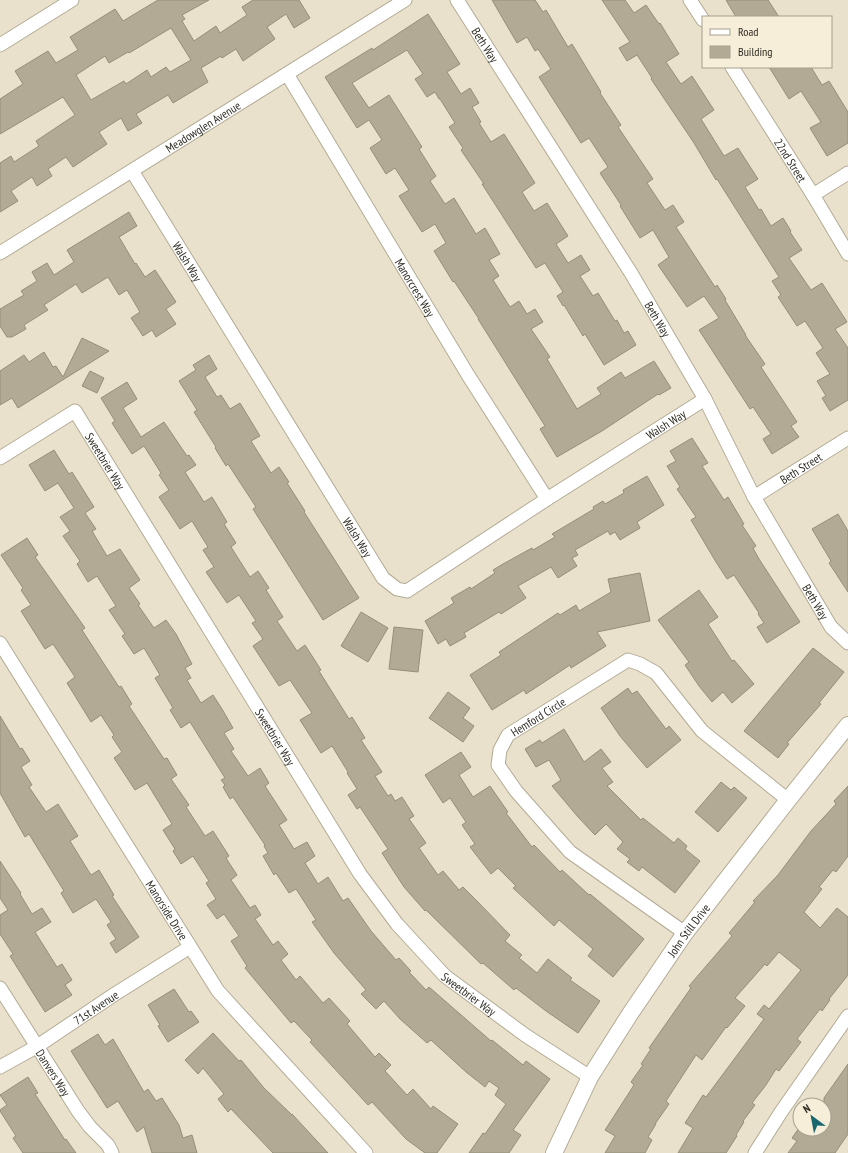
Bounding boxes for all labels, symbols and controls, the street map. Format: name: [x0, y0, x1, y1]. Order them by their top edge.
legend: [702, 16, 832, 68]
street label: Beth Way: [469, 24, 502, 65]
text: Road: [738, 24, 758, 39]
text: Building: [738, 44, 773, 59]
street label: Meadowglen Avenue: [162, 97, 243, 155]
street label: 22nd Street: [771, 135, 811, 185]
street label: Walsh Way: [170, 239, 206, 284]
street label: Manorcrest Way: [392, 255, 439, 320]
street label: Beth Way: [642, 299, 674, 340]
street label: Walsh Way: [643, 406, 689, 442]
street label: Sweetbrier Way: [82, 430, 129, 492]
street label: Beth Street: [777, 449, 825, 487]
street label: Walsh Way: [340, 514, 376, 560]
street label: Beth Way: [800, 581, 832, 622]
street label: Hemford Circle: [508, 694, 568, 739]
street label: Sweetbrier Way: [252, 706, 299, 768]
street label: Manorside Drive: [143, 877, 192, 943]
street label: John Still Drive: [663, 900, 713, 960]
street label: Sweetbrier Way: [439, 969, 500, 1019]
street label: 71st Avenue: [70, 987, 121, 1027]
street label: Danvers Way: [33, 1046, 74, 1099]
north arrow: [792, 1097, 832, 1137]
text: N: [800, 1101, 813, 1116]

